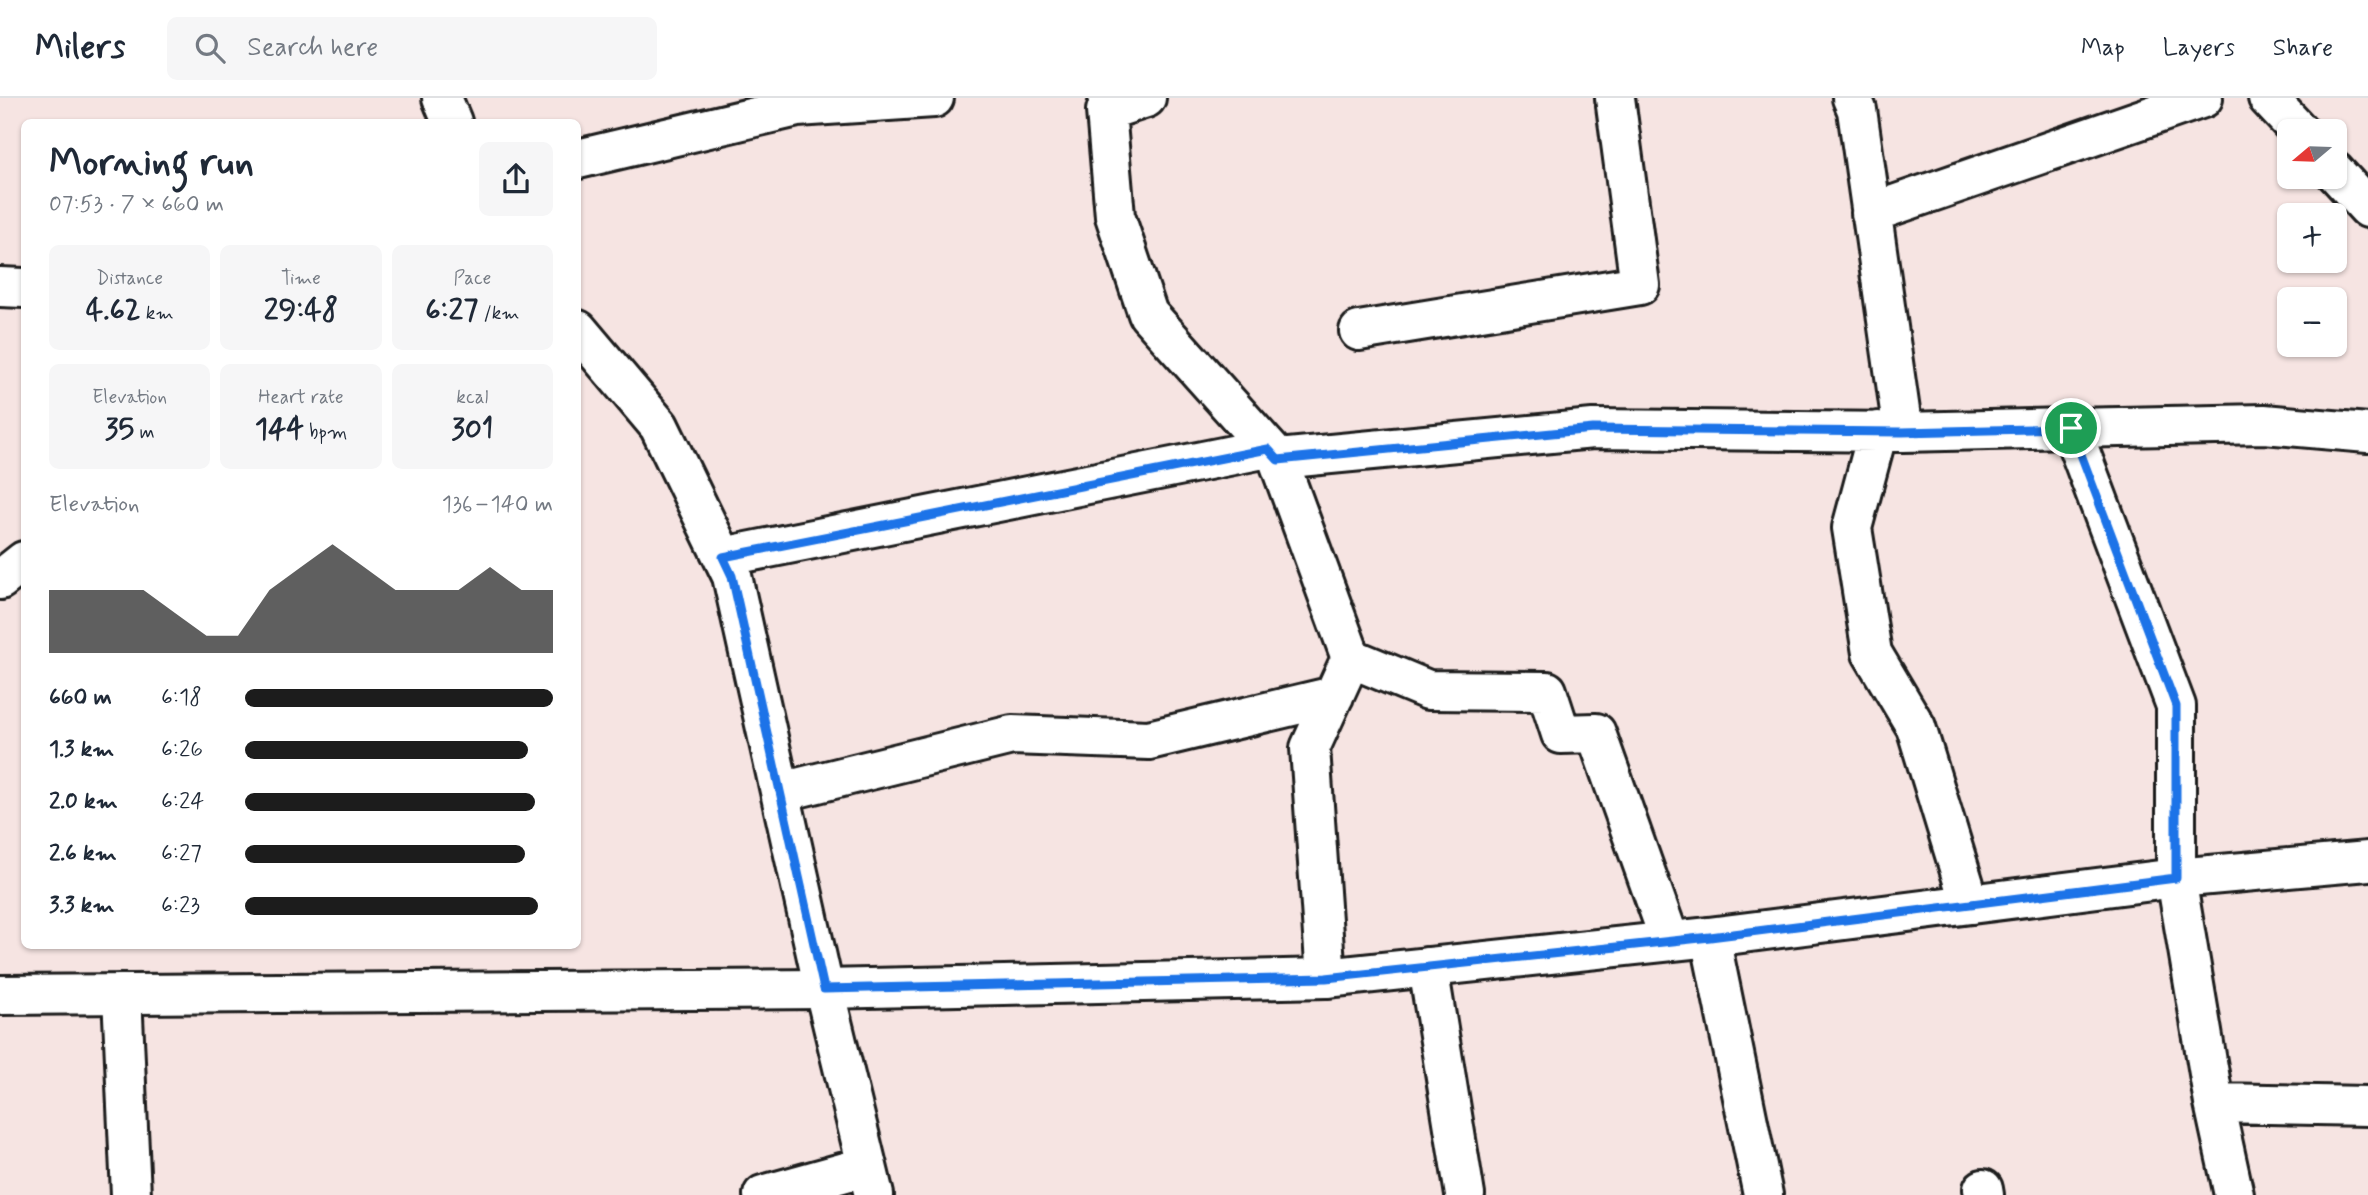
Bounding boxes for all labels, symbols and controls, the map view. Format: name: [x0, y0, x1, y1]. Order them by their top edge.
search box: [167, 17, 657, 80]
text: Milers: [35, 26, 125, 70]
icon: search: [191, 29, 229, 67]
text: Search here: [247, 31, 378, 65]
text: Map: [2081, 33, 2125, 64]
text: Layers: [2163, 33, 2235, 64]
text: Share: [2273, 33, 2333, 64]
north arrow: [2277, 119, 2347, 189]
map controls: [2277, 119, 2347, 357]
text: Morning run: [49, 139, 254, 188]
button: share: [479, 142, 553, 216]
text: 07:53 · 7 × 660 m: [49, 190, 224, 220]
button: +: [2277, 203, 2347, 273]
text: Distance: [96, 266, 163, 291]
text: Time: [281, 266, 321, 291]
text: Pace: [453, 266, 491, 291]
button: −: [2277, 287, 2347, 357]
text: 4.62: [86, 291, 141, 330]
text: 29:48: [264, 291, 338, 330]
text: 6:27: [425, 291, 478, 330]
text: km: [141, 301, 174, 326]
text: /km: [478, 301, 519, 326]
text: Elevation: [92, 385, 167, 410]
text: Heart rate: [258, 385, 344, 410]
text: kcal: [456, 385, 488, 410]
pin: [2041, 398, 2101, 458]
icon: arrive: [2052, 409, 2090, 447]
text: 35: [105, 410, 134, 449]
text: 144: [255, 410, 304, 449]
text: 301: [451, 410, 494, 449]
text: m: [134, 420, 155, 445]
text: bpm: [304, 420, 347, 445]
text: Elevation: [49, 490, 140, 520]
text: 136–140 m: [442, 490, 553, 520]
text: 660 m: [49, 683, 112, 713]
text: 6:18: [161, 683, 202, 713]
text: 1.3 km: [49, 735, 114, 765]
text: 6:26: [161, 735, 203, 765]
text: 2.0 km: [49, 787, 118, 817]
text: 6:24: [161, 787, 204, 817]
text: 2.6 km: [49, 839, 117, 869]
text: 6:27: [161, 839, 202, 869]
text: 3.3 km: [49, 891, 114, 921]
text: 6:23: [161, 891, 200, 921]

